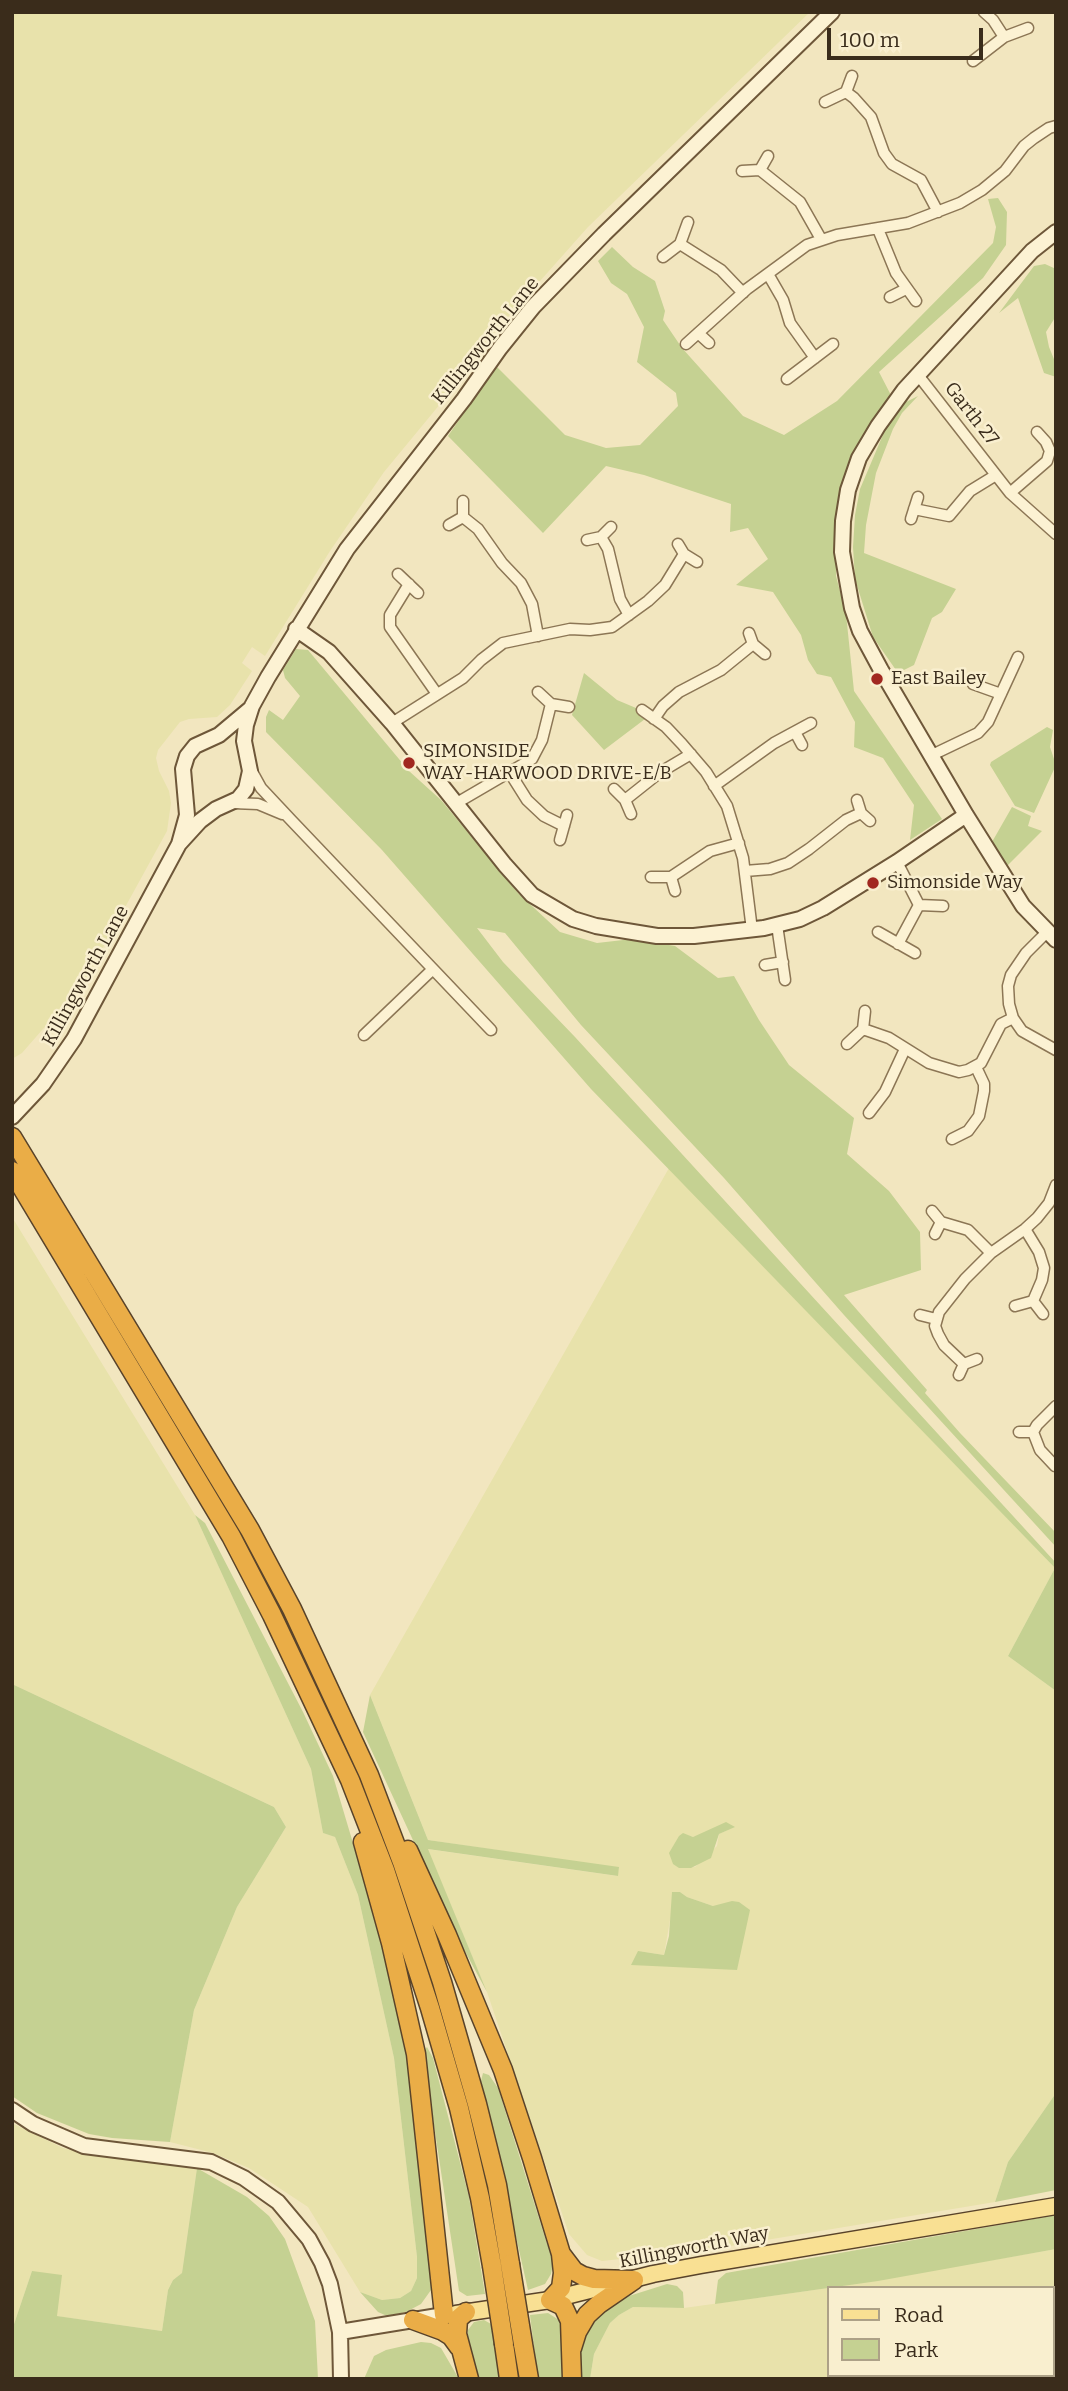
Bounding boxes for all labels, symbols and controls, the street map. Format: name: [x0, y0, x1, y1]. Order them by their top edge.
scale bar: [830, 14, 986, 58]
text: 100 m: [840, 27, 900, 53]
street label: Killingworth Lane: [428, 273, 544, 409]
street label: Garth 27: [939, 378, 1003, 450]
place label: East Bailey: [891, 668, 986, 690]
marker: East Bailey: [869, 671, 885, 687]
place label: SIMONSIDE WAY-HARWOOD DRIVE-E/B: [423, 741, 672, 785]
marker: SIMONSIDE WAY-HARWOOD DRIVE-E/B: [401, 755, 417, 771]
place label: Simonside Way: [887, 872, 1022, 894]
marker: Simonside Way: [865, 875, 881, 891]
street label: Killingworth Lane: [38, 902, 134, 1050]
street label: Killingworth Way: [617, 2222, 771, 2274]
legend: [827, 2286, 1054, 2377]
text: Road: [894, 2302, 943, 2328]
text: Park: [894, 2337, 938, 2363]

